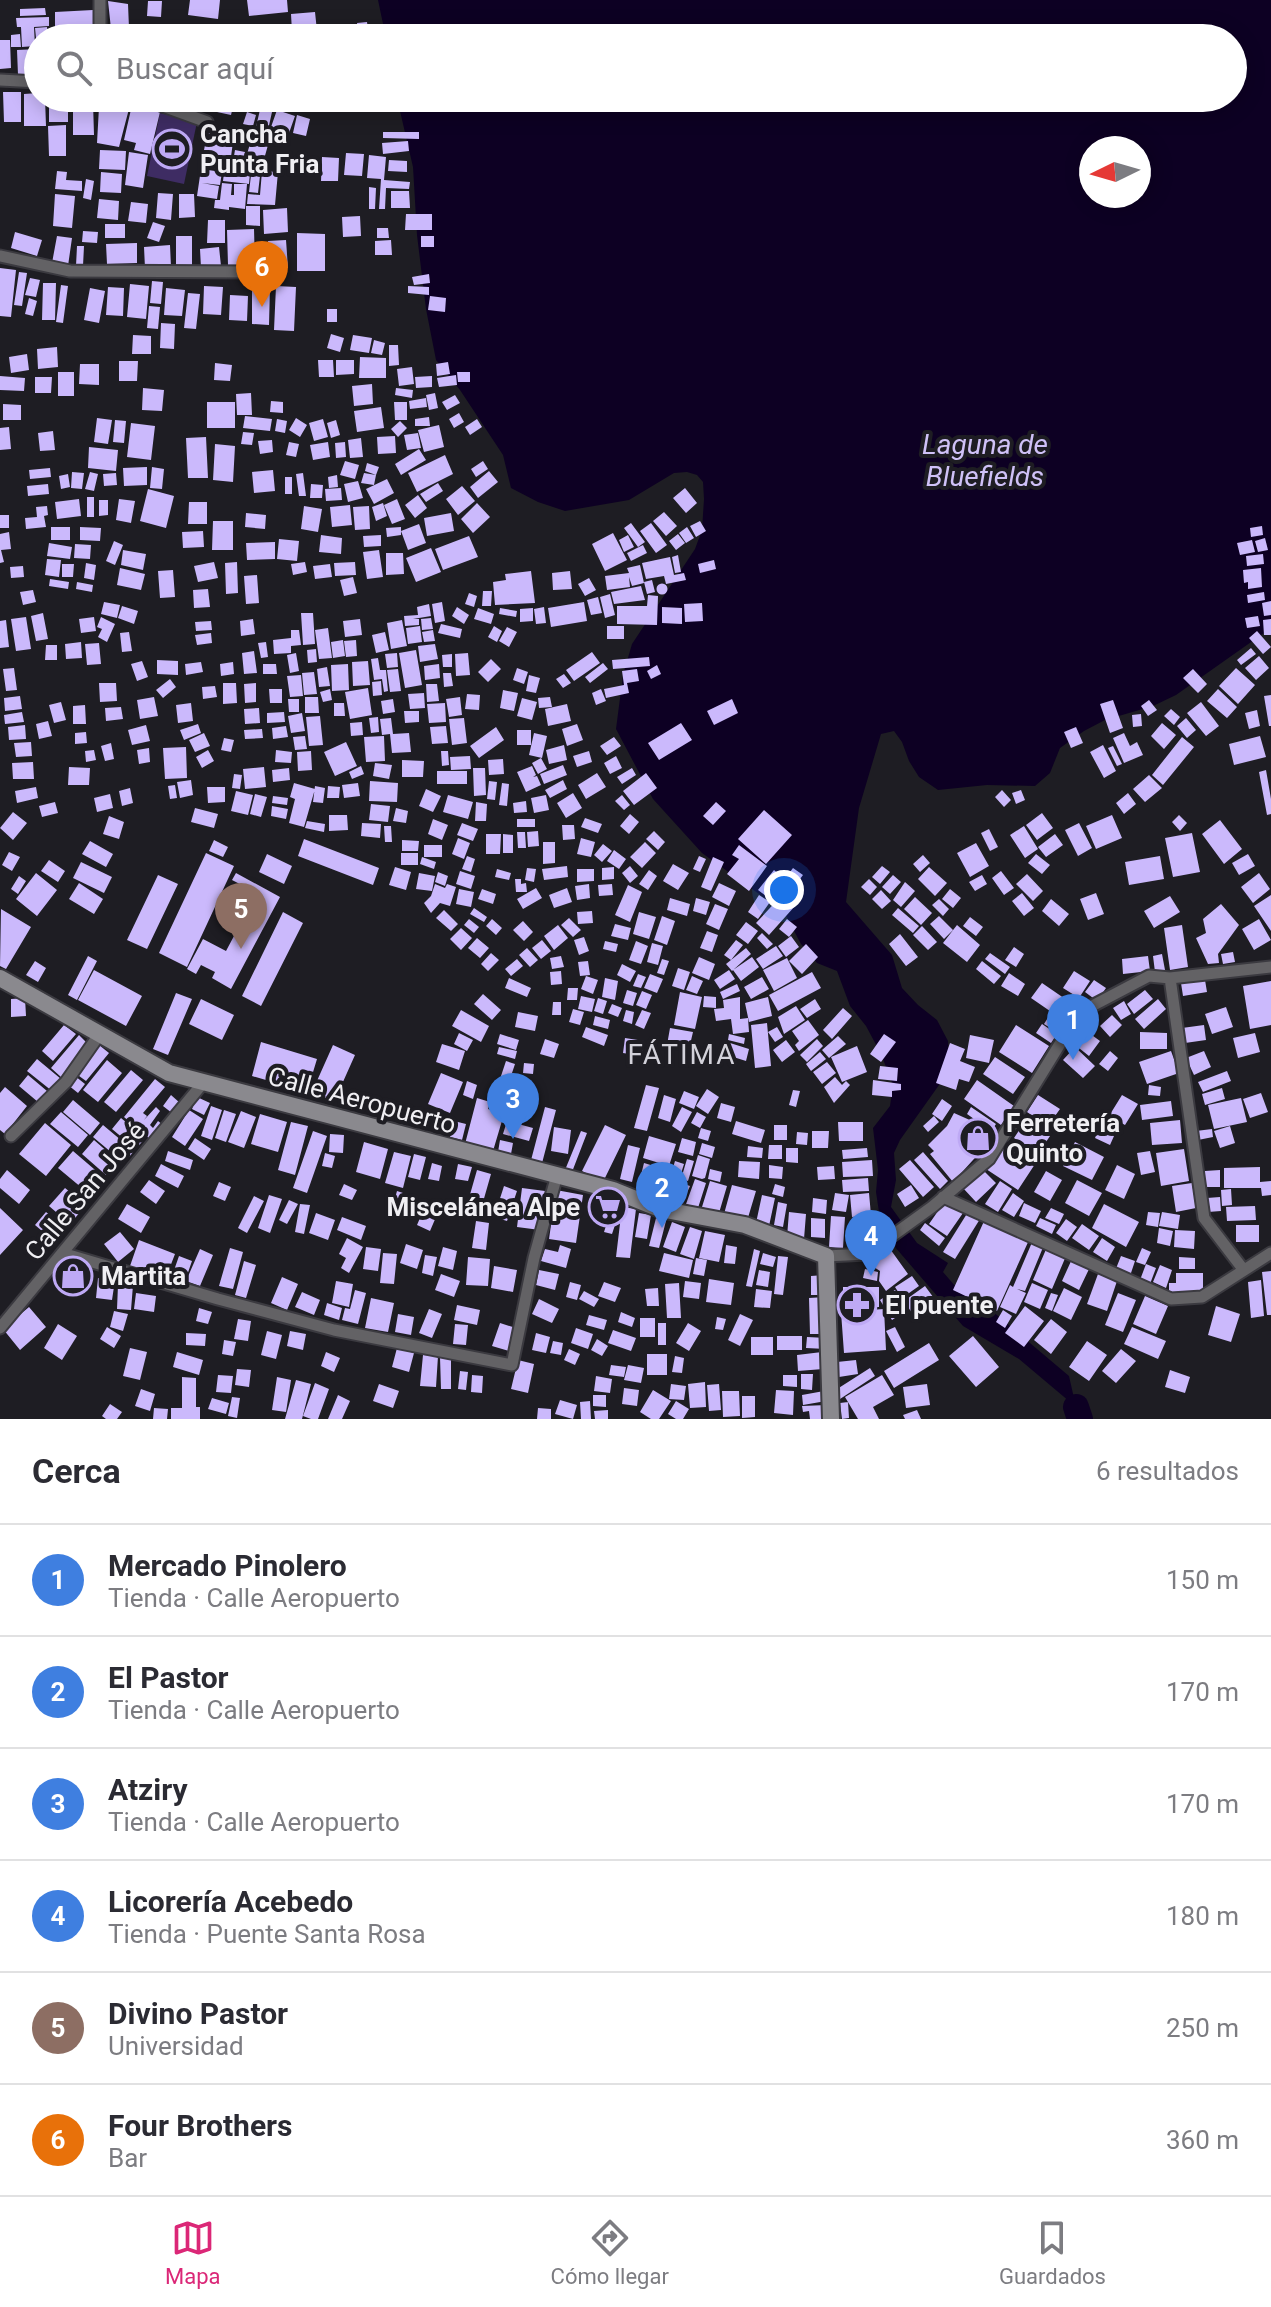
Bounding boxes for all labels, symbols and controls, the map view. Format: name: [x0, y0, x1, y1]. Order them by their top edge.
search box: [24, 24, 1247, 112]
icon: search: [52, 46, 96, 90]
text: Buscar aquí: [116, 51, 274, 86]
place label: Cancha Punta Fria: [200, 119, 319, 179]
sports icon: Cancha Punta Fria: [151, 128, 193, 170]
north arrow: [1079, 136, 1151, 208]
pin: 6: [236, 241, 288, 307]
water label: Laguna de Bluefields: [922, 428, 1048, 493]
your location: [764, 870, 804, 910]
pin: 5: [215, 883, 267, 949]
pin: 1: [1047, 994, 1099, 1060]
district label: FÁTIMA: [628, 1038, 736, 1071]
street label: Calle Aeropuerto: [265, 1060, 459, 1140]
pin: 3: [487, 1073, 539, 1139]
place label: Ferretería Quinto: [1006, 1108, 1120, 1168]
street label: Calle San José: [19, 1116, 151, 1266]
shop icon: Ferretería Quinto: [957, 1117, 999, 1159]
pin: 2: [636, 1162, 688, 1228]
supermarket icon: Miscelánea Alpe: [587, 1186, 629, 1228]
place label: Miscelánea Alpe: [387, 1192, 580, 1222]
pin: 4: [845, 1210, 897, 1276]
shop icon: Martita: [52, 1255, 94, 1297]
place label: Martita: [101, 1261, 186, 1291]
pharmacy icon: El puente: [836, 1284, 878, 1326]
place label: El puente: [885, 1290, 994, 1320]
text: Cerca: [32, 1451, 121, 1491]
text: 6 resultados: [1096, 1456, 1239, 1486]
text: Mercado Pinolero: [108, 1548, 347, 1583]
text: 1: [51, 1565, 65, 1595]
text: 150 m: [1166, 1565, 1239, 1595]
text: Tienda · Calle Aeropuerto: [108, 1583, 400, 1613]
text: El Pastor: [108, 1660, 229, 1695]
text: 2: [51, 1677, 65, 1707]
text: 170 m: [1166, 1677, 1239, 1707]
text: Tienda · Calle Aeropuerto: [108, 1695, 400, 1725]
text: Atziry: [108, 1772, 188, 1807]
text: 3: [51, 1789, 65, 1819]
text: 170 m: [1166, 1789, 1239, 1819]
text: Tienda · Calle Aeropuerto: [108, 1807, 400, 1837]
text: Licorería Acebedo: [108, 1884, 353, 1919]
text: 4: [51, 1901, 65, 1931]
text: 180 m: [1166, 1901, 1239, 1931]
text: Tienda · Puente Santa Rosa: [108, 1919, 426, 1949]
text: Divino Pastor: [108, 1996, 288, 2031]
text: 5: [51, 2013, 65, 2043]
text: 250 m: [1166, 2013, 1239, 2043]
text: Universidad: [108, 2031, 244, 2061]
text: Four Brothers: [108, 2108, 293, 2143]
text: 6: [51, 2125, 65, 2155]
text: 360 m: [1166, 2125, 1239, 2155]
text: Bar: [108, 2143, 147, 2173]
tab: Mapa: [165, 2216, 221, 2289]
tab: Cómo llegar: [551, 2216, 669, 2289]
tab: Guardados: [999, 2216, 1106, 2289]

